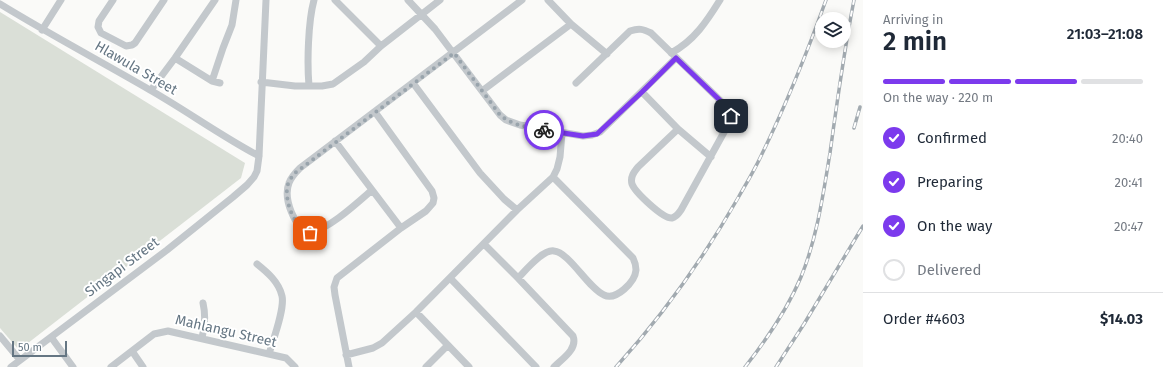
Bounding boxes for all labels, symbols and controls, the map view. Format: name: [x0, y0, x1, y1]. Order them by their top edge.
map controls: [815, 12, 851, 48]
button: layers: [815, 12, 851, 48]
text: Arriving in: [883, 12, 943, 27]
text: 21:03–21:08: [1067, 25, 1143, 43]
text: 2 min: [883, 26, 947, 57]
street label: Hlawula Street: [92, 37, 181, 99]
text: On the way · 220 m: [883, 90, 993, 105]
pin: [714, 99, 748, 133]
icon: home: [720, 105, 742, 127]
courier: [524, 110, 564, 150]
icon: bike: [533, 119, 555, 141]
icon: check: [883, 127, 905, 149]
text: Confirmed: [917, 129, 987, 147]
text: 20:40: [1112, 131, 1143, 146]
icon: check: [883, 171, 905, 193]
text: Preparing: [917, 173, 982, 191]
text: 20:41: [1114, 175, 1143, 190]
icon: check: [883, 215, 905, 237]
pin: [293, 216, 327, 250]
text: On the way: [917, 217, 992, 235]
text: 20:47: [1114, 219, 1143, 234]
icon: bag: [299, 222, 321, 244]
street label: Singapi Street: [82, 233, 163, 300]
text: Delivered: [917, 261, 981, 279]
text: Order #4603: [883, 310, 965, 328]
text: $14.03: [1100, 310, 1143, 328]
street label: Mahlangu Street: [174, 311, 279, 351]
scale bar: [12, 339, 67, 358]
text: 50 m: [18, 341, 42, 354]

